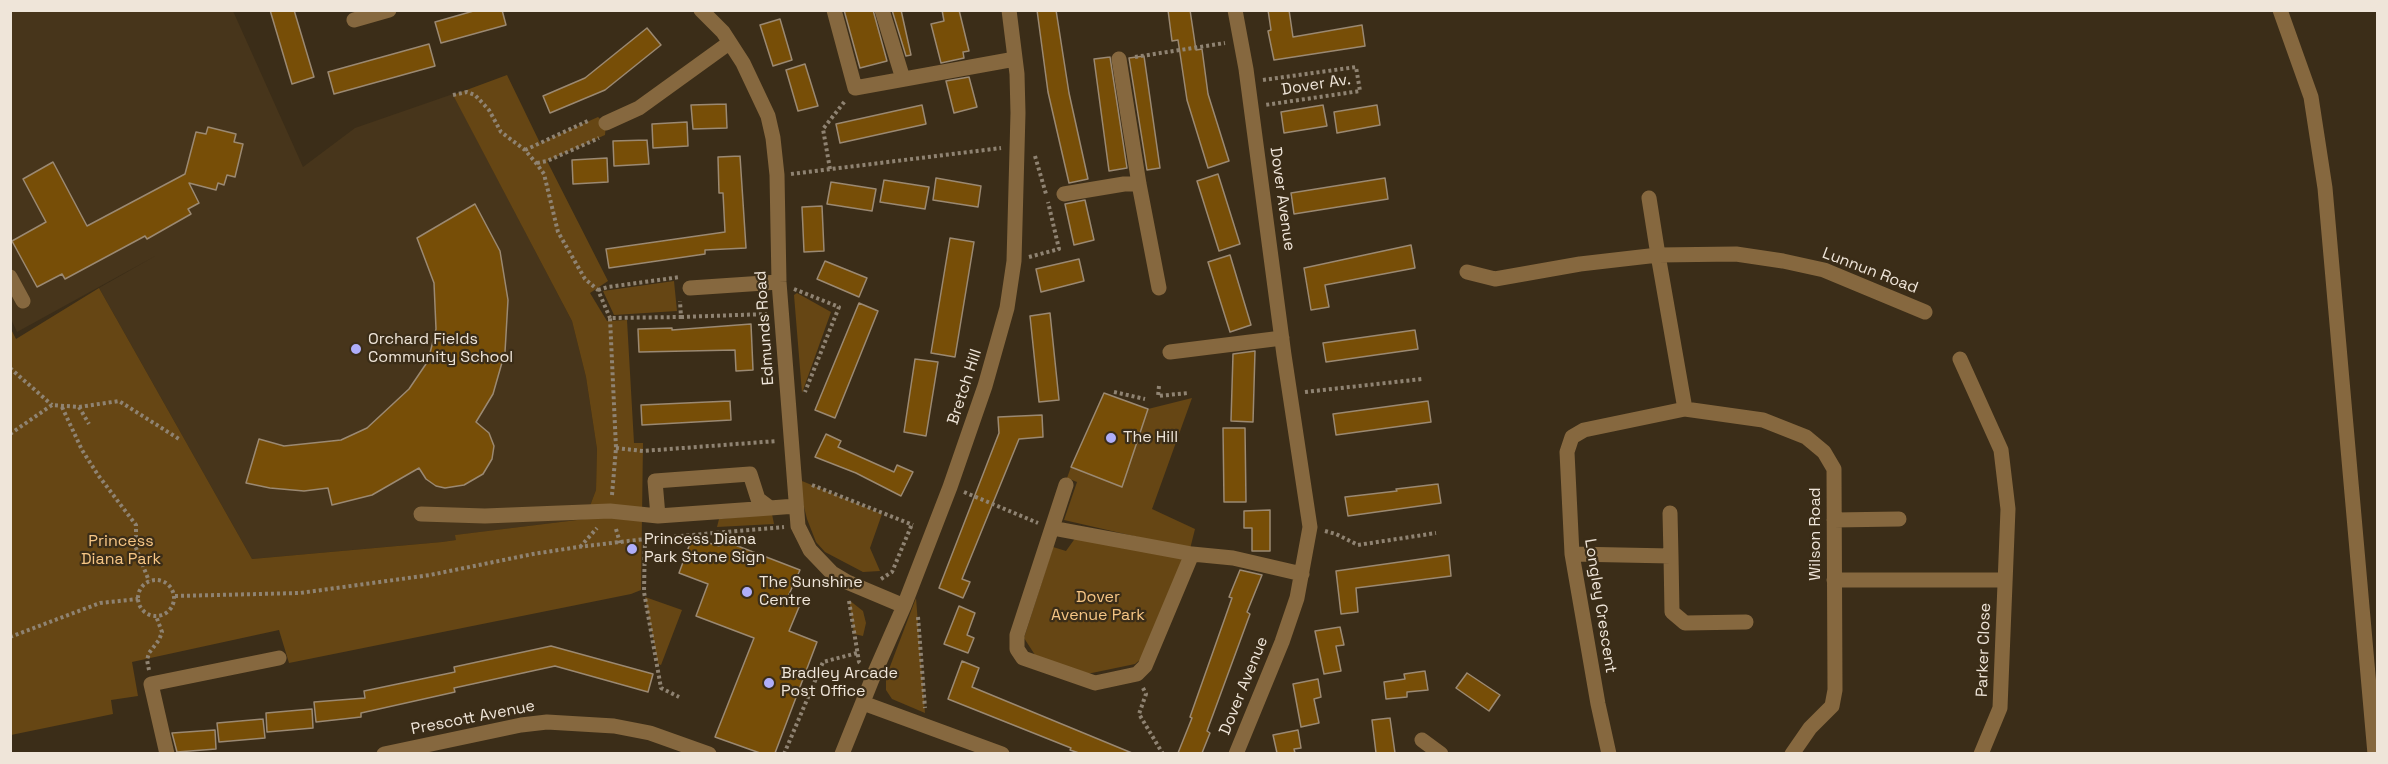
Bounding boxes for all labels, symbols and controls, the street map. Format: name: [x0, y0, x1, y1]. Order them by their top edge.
street label: Dover Av.: [1280, 70, 1352, 100]
street label: Dover Avenue: [1265, 146, 1299, 252]
street label: Lunnun Road: [1819, 244, 1921, 298]
street label: Edmunds Road: [751, 270, 779, 386]
place label: Orchard Fields Community School: [368, 330, 513, 368]
marker: Orchard Fields Community School: [349, 342, 363, 356]
street label: Bretch Hill: [944, 347, 986, 427]
place label: The Hill: [1123, 428, 1178, 448]
marker: The Hill: [1104, 431, 1118, 445]
street label: Wilson Road: [1806, 487, 1826, 581]
place label: Princess Diana Park Stone Sign: [644, 530, 765, 568]
park label: Princess Diana Park: [81, 532, 161, 570]
street label: Longley Crescent: [1580, 537, 1620, 675]
marker: Princess Diana Park Stone Sign: [625, 542, 639, 556]
place label: The Sunshine Centre: [759, 573, 863, 611]
marker: The Sunshine Centre: [740, 585, 754, 599]
park label: Dover Avenue Park: [1051, 588, 1145, 626]
street label: Parker Close: [1973, 602, 1995, 698]
street label: Dover Avenue: [1216, 634, 1272, 738]
place label: Bradley Arcade Post Office: [781, 664, 898, 702]
marker: Bradley Arcade Post Office: [762, 676, 776, 690]
street label: Prescott Avenue: [409, 697, 537, 739]

